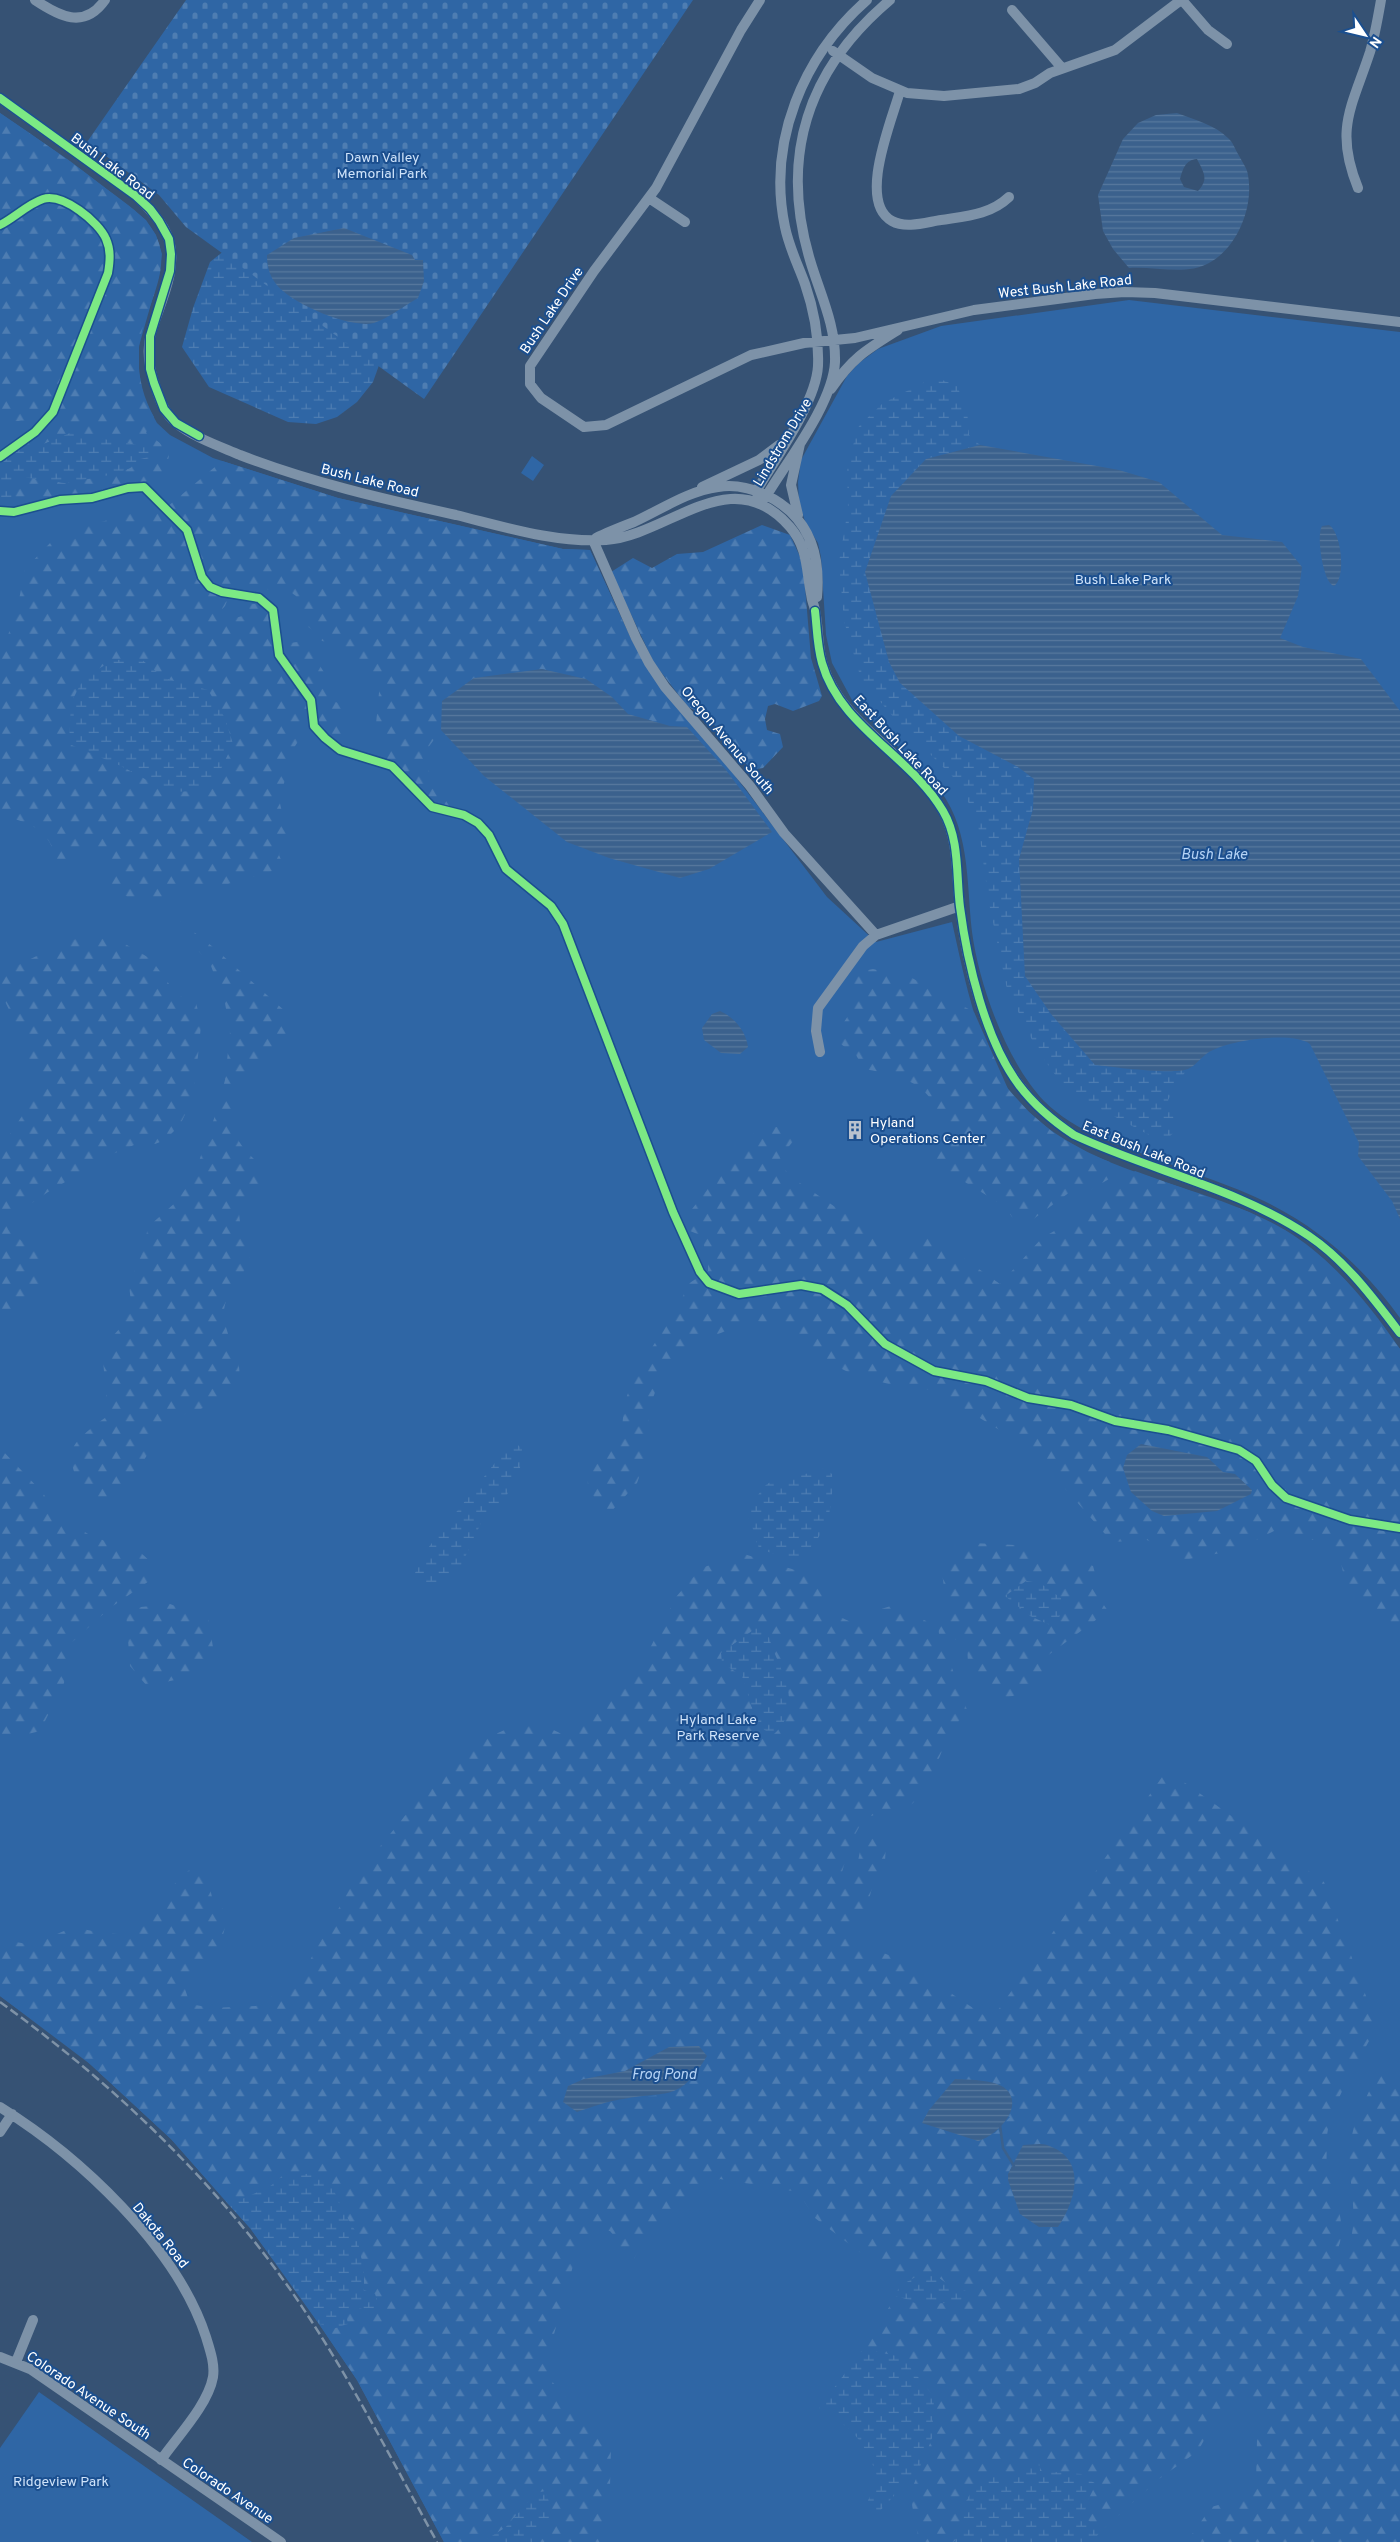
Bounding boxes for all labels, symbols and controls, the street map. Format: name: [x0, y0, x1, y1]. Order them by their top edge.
north arrow: [1340, 10, 1390, 60]
text: N: [1365, 33, 1384, 51]
street label: Bush Lake Road: [67, 130, 157, 204]
park label: Dawn Valley Memorial Park: [337, 150, 427, 183]
street label: Bush Lake Drive: [517, 264, 588, 357]
street label: West Bush Lake Road: [998, 272, 1133, 303]
street label: Lindstrom Drive: [750, 396, 816, 490]
street label: Bush Lake Road: [319, 461, 420, 502]
park label: Bush Lake Park: [1075, 572, 1171, 589]
street label: Oregon Avenue South: [677, 683, 777, 799]
street label: East Bush Lake Road: [849, 692, 951, 800]
water label: Bush Lake: [1181, 846, 1248, 865]
place label: Hyland Operations Center: [870, 1115, 986, 1148]
street label: East Bush Lake Road: [1080, 1118, 1207, 1183]
building icon: Hyland Operations Center: [844, 1119, 866, 1141]
park label: Hyland Lake Park Reserve: [677, 1712, 759, 1745]
water label: Frog Pond: [632, 2066, 697, 2085]
street label: Dakota Road: [128, 2200, 191, 2272]
street label: Colorado Avenue South: [23, 2348, 154, 2444]
street label: Colorado Avenue: [178, 2454, 276, 2528]
park label: Ridgeview Park: [13, 2474, 109, 2491]

